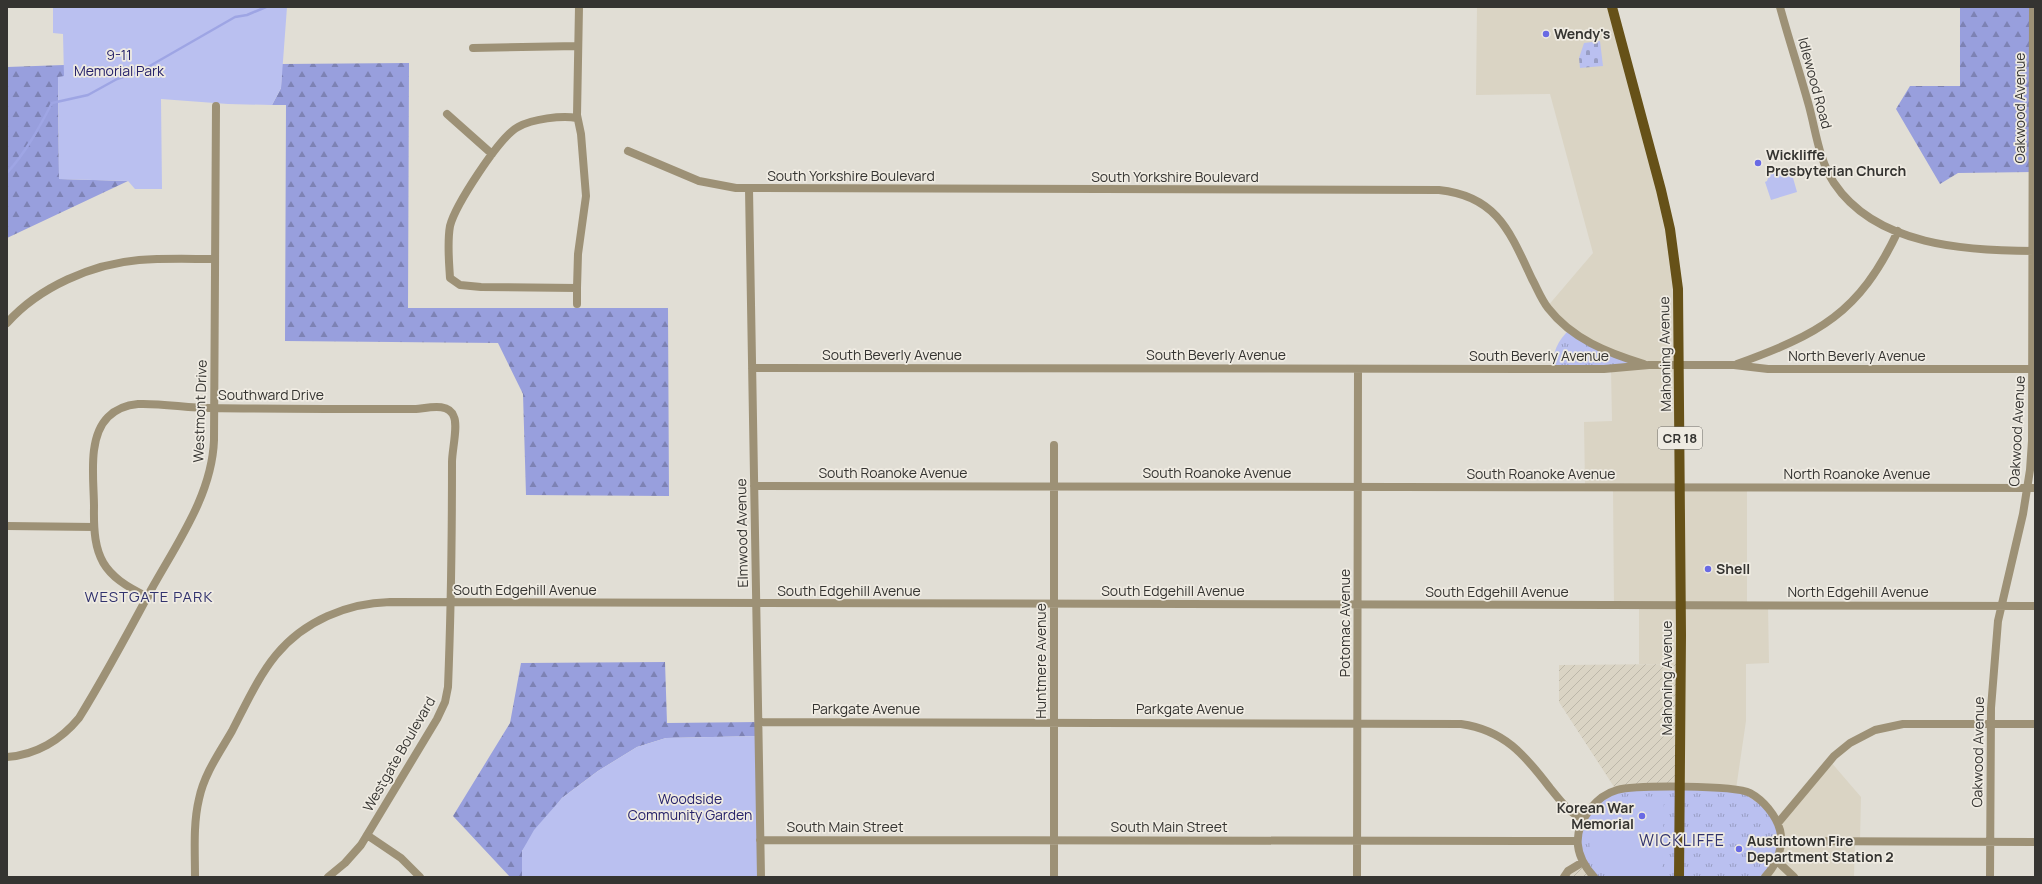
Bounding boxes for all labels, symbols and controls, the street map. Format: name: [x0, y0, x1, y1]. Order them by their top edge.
place label: Wendy's: [1554, 24, 1611, 43]
marker: Wendy's: [1541, 29, 1551, 39]
street label: Idlewood Road: [1794, 35, 1837, 131]
park label: 9-11 Memorial Park: [74, 45, 165, 80]
street label: Oakwood Avenue: [2010, 53, 2029, 163]
place label: Wickliffe Presbyterian Church: [1766, 145, 1906, 180]
marker: Wickliffe Presbyterian Church: [1753, 158, 1763, 168]
street label: South Yorkshire Boulevard: [767, 166, 935, 185]
street label: South Yorkshire Boulevard: [1091, 167, 1259, 186]
street label: Mahoning Avenue: [1654, 296, 1675, 412]
street label: South Beverly Avenue: [822, 345, 962, 364]
street label: South Beverly Avenue: [1146, 345, 1286, 364]
street label: South Beverly Avenue: [1469, 346, 1609, 365]
street label: North Beverly Avenue: [1788, 346, 1926, 365]
street label: Westmont Drive: [188, 359, 211, 463]
street label: Oakwood Avenue: [2004, 375, 2029, 487]
street label: Southward Drive: [218, 385, 324, 404]
road number: CR 18: [1658, 427, 1702, 449]
street label: South Roanoke Avenue: [818, 463, 968, 482]
street label: South Roanoke Avenue: [1142, 463, 1292, 482]
street label: South Roanoke Avenue: [1466, 464, 1616, 483]
street label: North Roanoke Avenue: [1784, 464, 1930, 483]
street label: Elmwood Avenue: [731, 478, 752, 588]
place label: Shell: [1716, 559, 1750, 578]
marker: Shell: [1703, 564, 1713, 574]
street label: Potomac Avenue: [1335, 569, 1354, 677]
street label: South Edgehill Avenue: [453, 580, 597, 599]
street label: South Edgehill Avenue: [777, 581, 921, 600]
street label: South Edgehill Avenue: [1101, 581, 1245, 600]
street label: South Edgehill Avenue: [1425, 582, 1569, 601]
street label: North Edgehill Avenue: [1787, 582, 1929, 601]
district label: WESTGATE PARK: [85, 586, 213, 607]
street label: Huntmere Avenue: [1031, 603, 1050, 719]
street label: Mahoning Avenue: [1657, 620, 1676, 736]
street label: Westgate Boulevard: [358, 693, 439, 815]
street label: Oakwood Avenue: [1967, 696, 1988, 808]
street label: Parkgate Avenue: [812, 699, 920, 718]
street label: Parkgate Avenue: [1136, 699, 1244, 718]
park label: Woodside Community Garden: [628, 789, 752, 824]
place label: Korean War Memorial: [1557, 798, 1634, 833]
marker: Korean War Memorial: [1637, 811, 1647, 821]
street label: South Main Street: [787, 817, 904, 836]
street label: South Main Street: [1111, 817, 1228, 836]
district label: WICKLIFFE: [1639, 829, 1725, 851]
place label: Austintown Fire Department Station 2: [1747, 831, 1894, 866]
marker: Austintown Fire Department Station 2: [1734, 844, 1744, 854]

